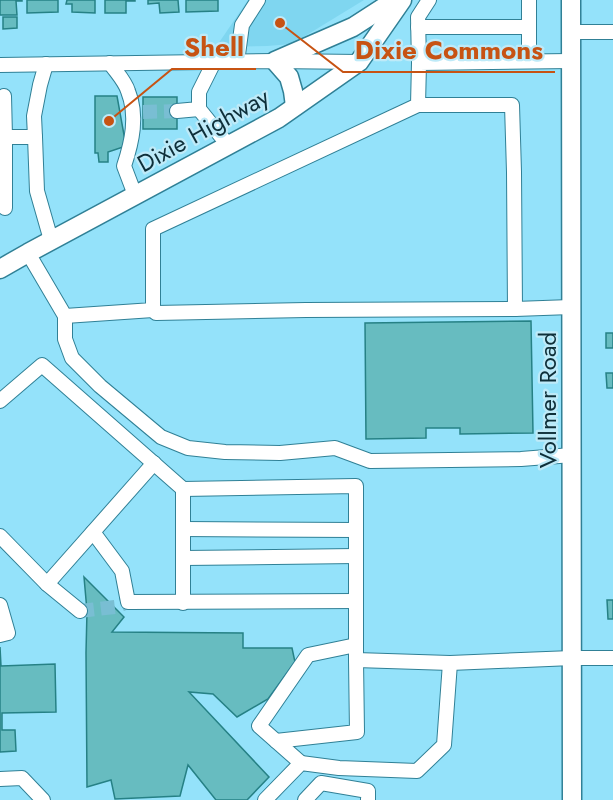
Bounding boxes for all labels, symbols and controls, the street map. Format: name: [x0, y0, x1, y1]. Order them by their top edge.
callout: Shell: [172, 25, 256, 69]
text: Shell: [184, 28, 244, 66]
callout: Dixie Commons: [343, 28, 555, 72]
text: Dixie Commons: [355, 31, 543, 69]
street label: Dixie Highway: [131, 79, 276, 181]
street label: Vollmer Road: [530, 332, 565, 468]

